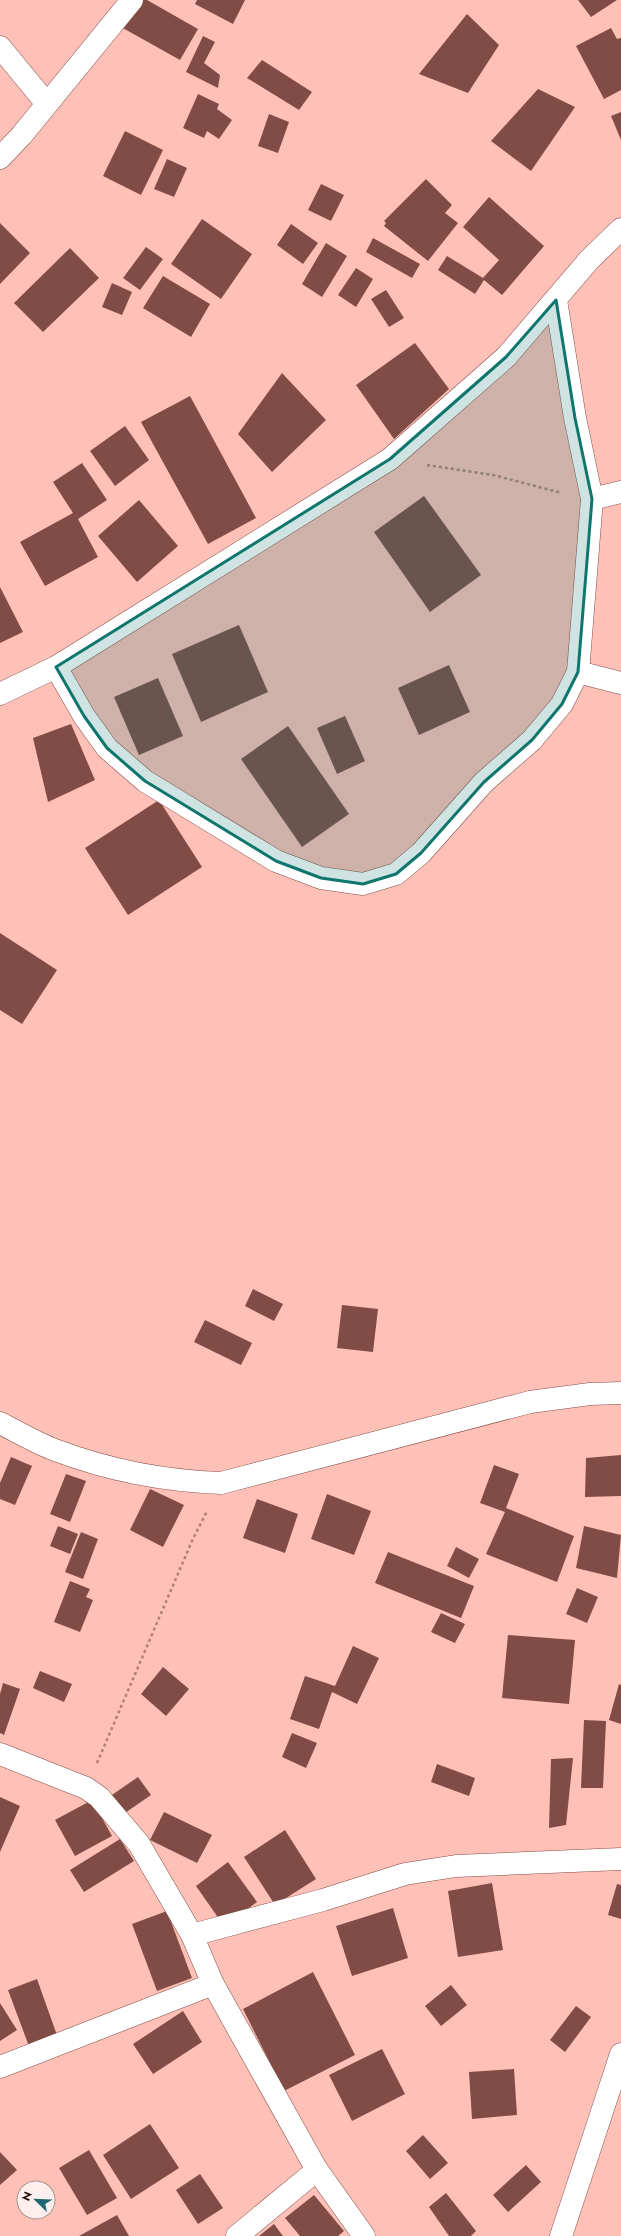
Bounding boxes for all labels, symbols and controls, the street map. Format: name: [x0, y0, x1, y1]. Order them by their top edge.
north arrow: [16, 2180, 56, 2220]
text: N: [18, 2189, 36, 2203]

